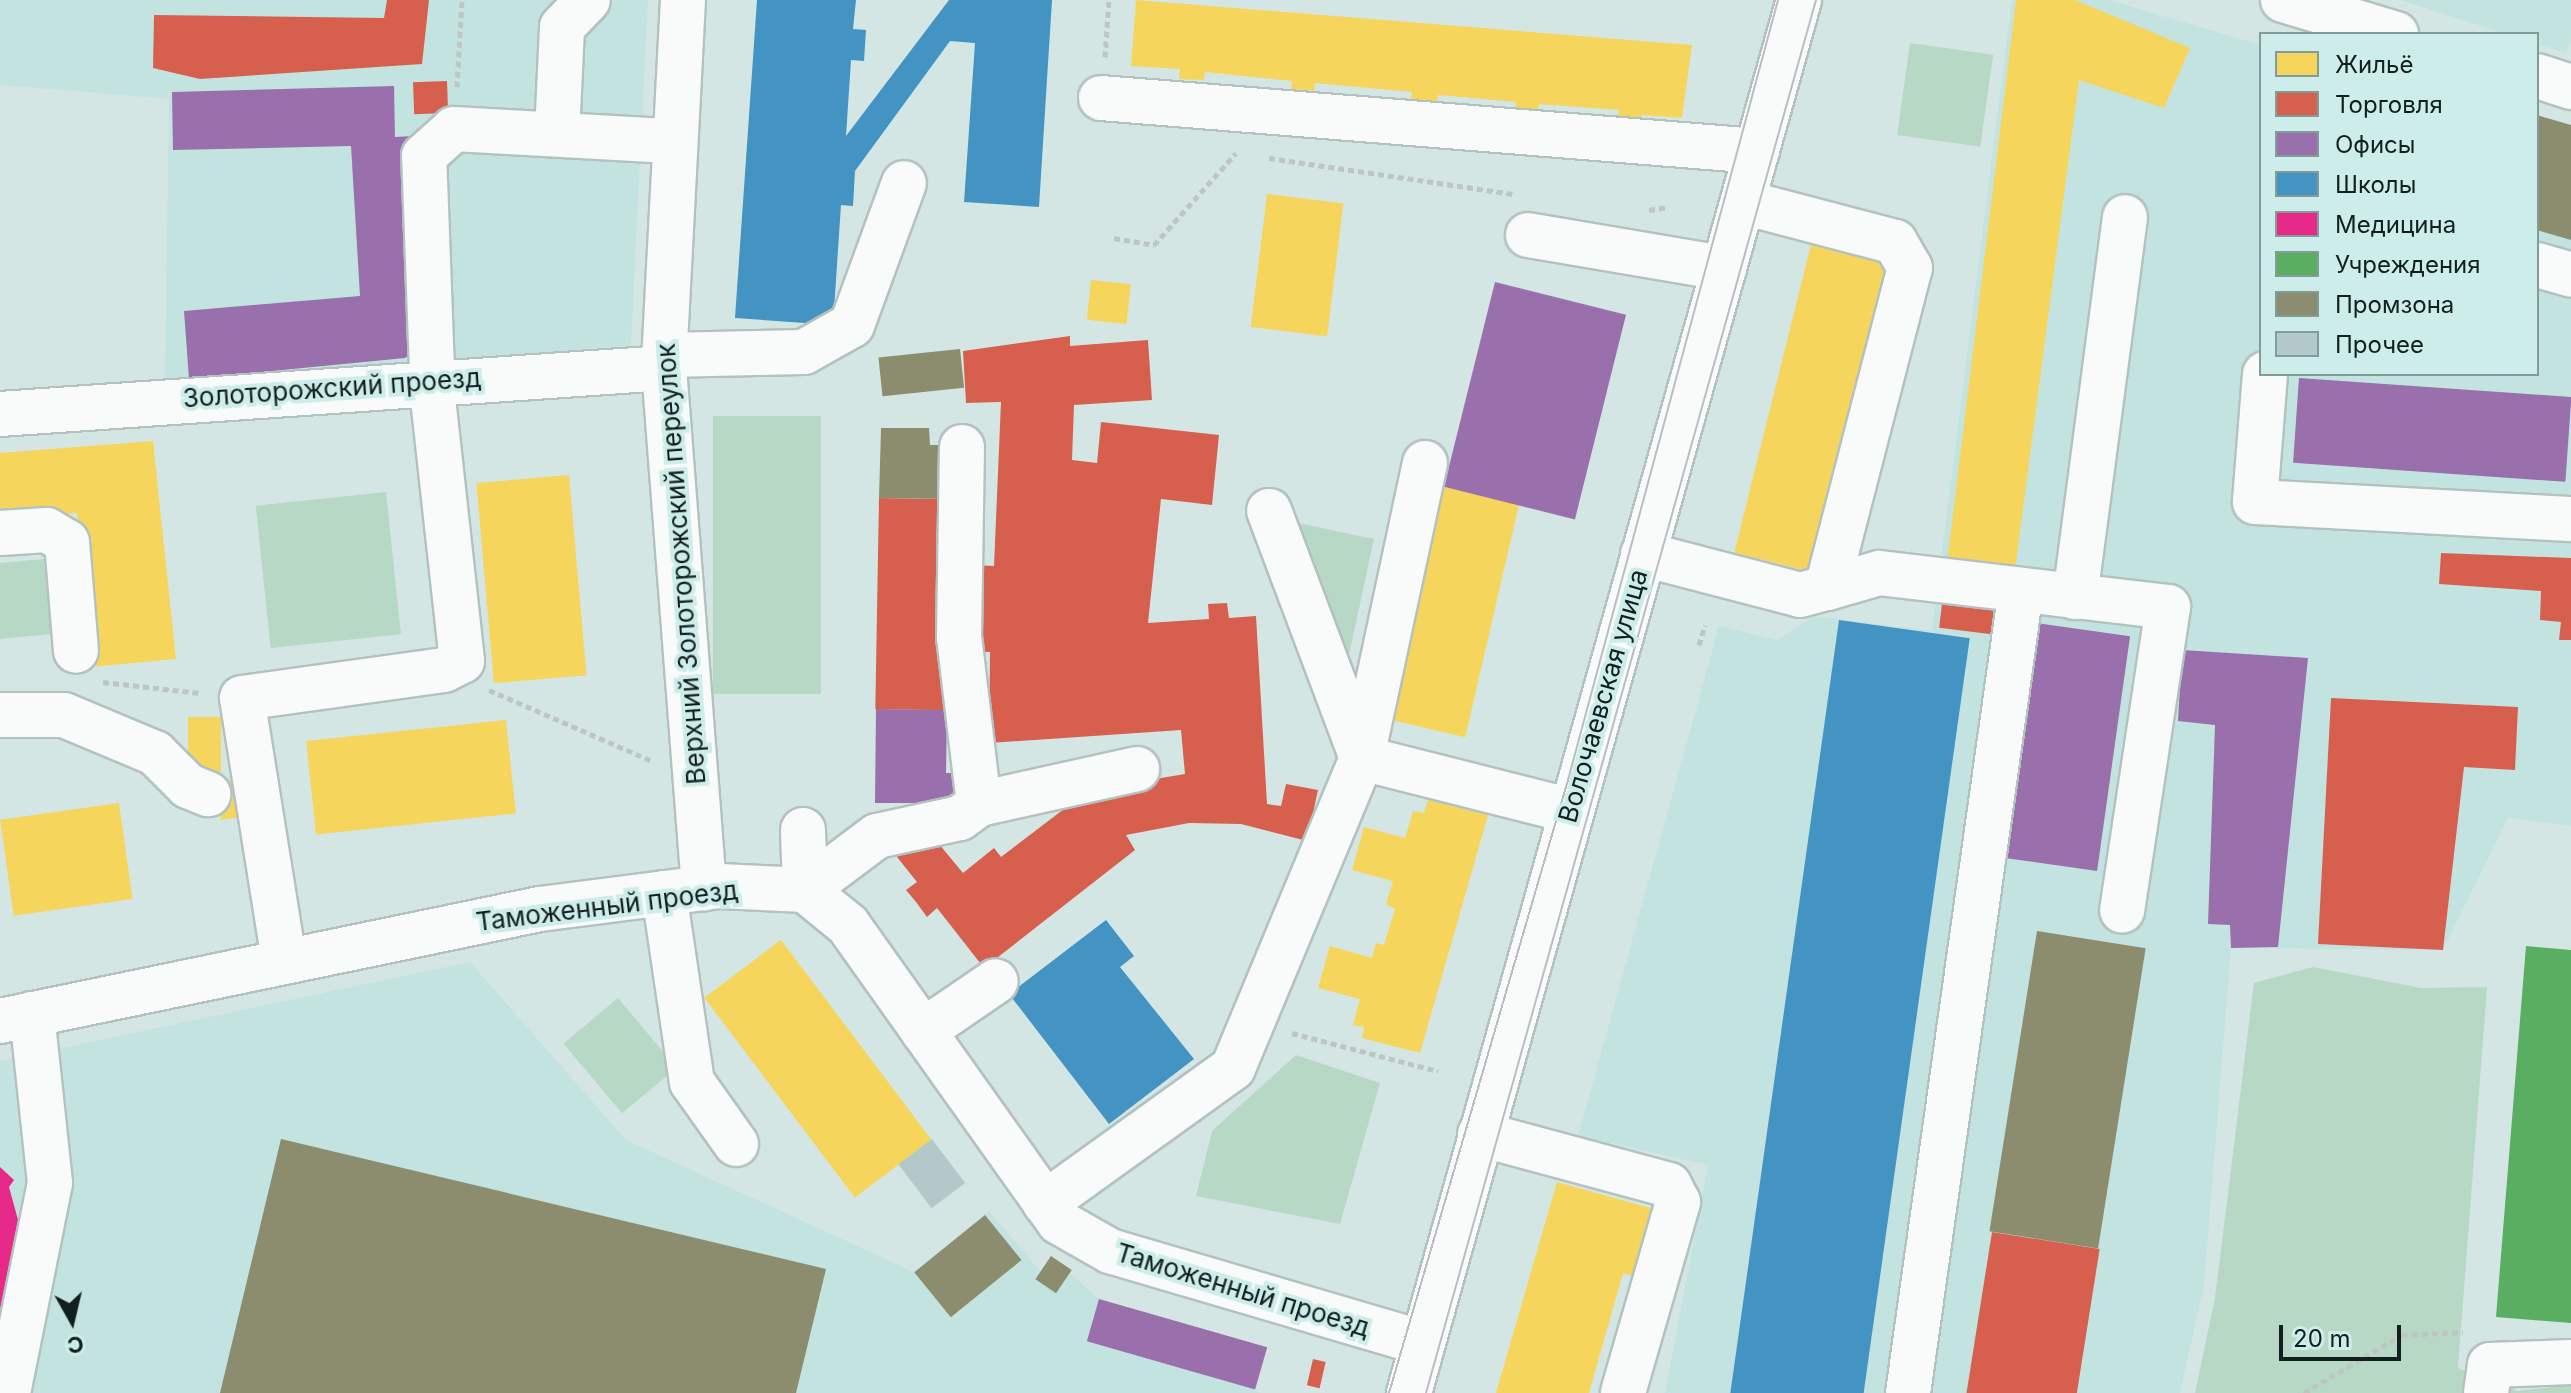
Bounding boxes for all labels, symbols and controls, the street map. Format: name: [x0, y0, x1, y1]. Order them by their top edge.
legend: [2259, 32, 2539, 376]
text: Жильё: [2335, 50, 2413, 79]
text: Торговля: [2335, 90, 2443, 119]
text: Офисы: [2335, 130, 2415, 159]
text: Школы: [2335, 170, 2416, 199]
text: Медицина: [2335, 210, 2456, 239]
text: Учреждения: [2335, 250, 2481, 279]
text: Промзона: [2335, 290, 2454, 319]
text: Прочее: [2335, 330, 2424, 359]
street label: Верхний Золоторожский переулок: [650, 342, 712, 786]
street label: Золоторожский проезд: [182, 362, 482, 414]
street label: Волочаевская улица: [1552, 566, 1654, 826]
street label: Таможенный проезд: [474, 874, 740, 938]
street label: Таможенный проезд: [1112, 1237, 1374, 1343]
north arrow: [32, 1281, 112, 1361]
scale bar: [2283, 1309, 2405, 1359]
text: 20 m: [2293, 1324, 2351, 1353]
text: С: [65, 1331, 85, 1359]

